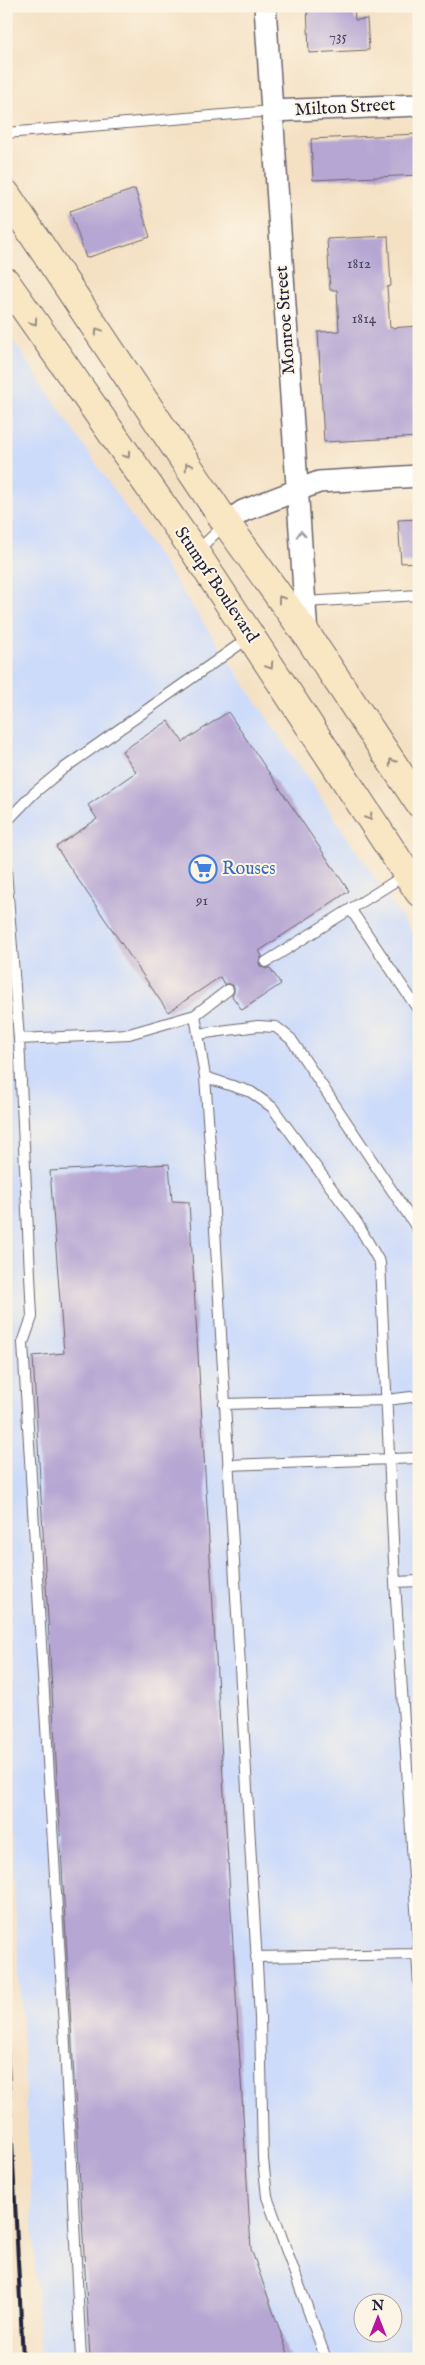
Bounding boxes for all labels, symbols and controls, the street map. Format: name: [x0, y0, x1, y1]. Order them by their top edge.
house number: 735: [329, 27, 348, 46]
street label: Milton Street: [294, 94, 396, 122]
house number: 1812: [347, 254, 371, 273]
street label: Monroe Street: [271, 265, 301, 375]
house number: 1814: [352, 309, 377, 328]
one-way arrow: [28, 316, 37, 326]
one-way arrow: [94, 327, 104, 336]
one-way arrow: [121, 450, 130, 459]
one-way arrow: [185, 462, 194, 472]
street label: Stumpf Boulevard: [169, 523, 263, 648]
one-way arrow: [295, 529, 306, 537]
one-way arrow: [278, 595, 287, 605]
one-way arrow: [264, 660, 273, 670]
one-way arrow: [389, 759, 398, 768]
one-way arrow: [363, 811, 372, 820]
supermarket icon: Rouses: [188, 854, 218, 884]
place label: Rouses: [222, 858, 276, 881]
house number: 91: [195, 891, 208, 910]
north arrow: [352, 2292, 402, 2342]
text: N: [371, 2297, 384, 2315]

